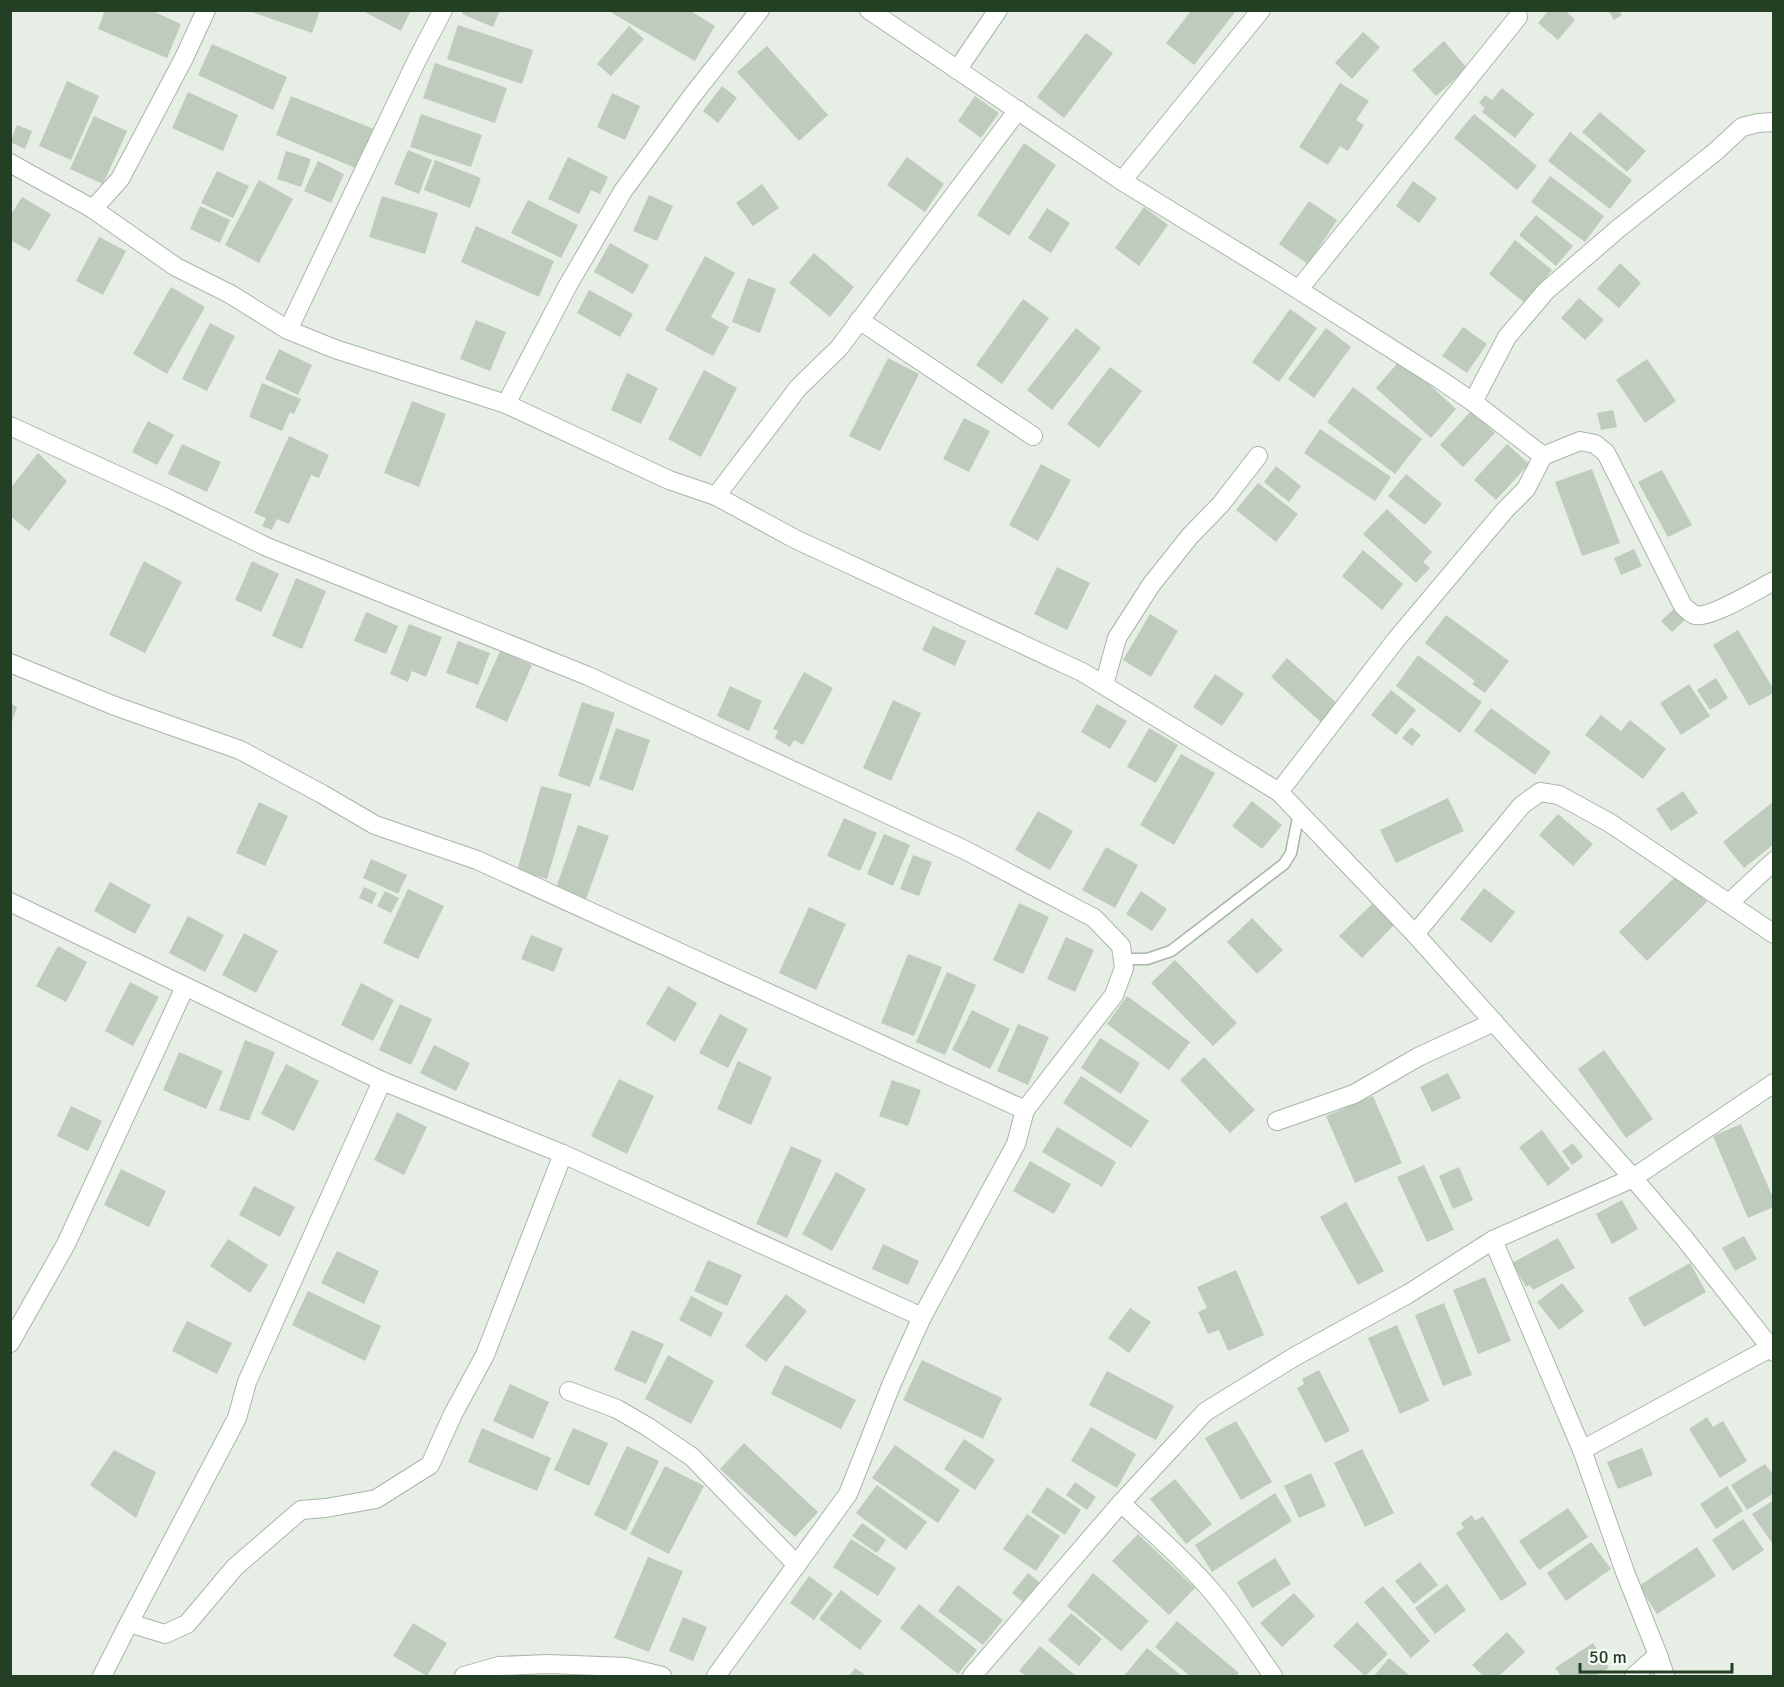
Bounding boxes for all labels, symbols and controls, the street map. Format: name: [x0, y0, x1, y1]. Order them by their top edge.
scale bar: [1580, 1636, 1732, 1674]
text: 50 m: [1589, 1646, 1627, 1668]

